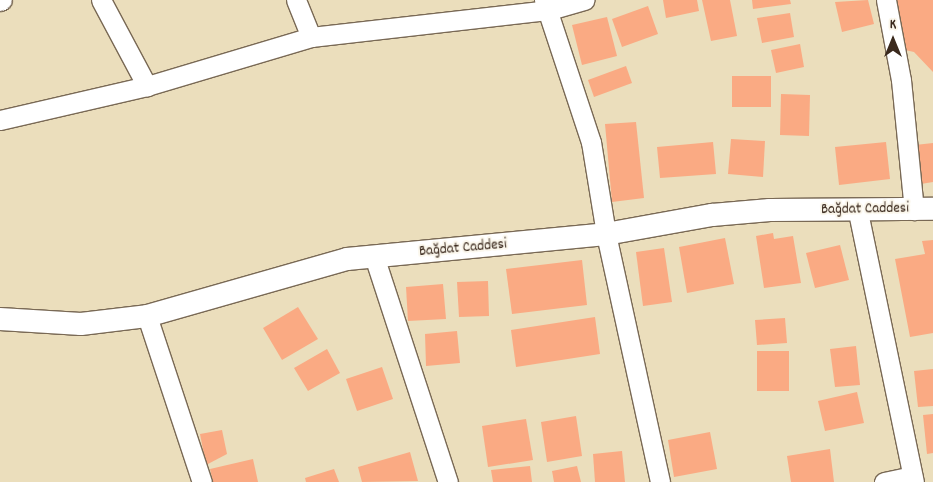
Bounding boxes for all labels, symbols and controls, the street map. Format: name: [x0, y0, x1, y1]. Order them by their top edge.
north arrow: [868, 15, 918, 65]
text: K: [890, 15, 896, 35]
street label: Bağdat Caddesi: [821, 200, 909, 220]
street label: Bağdat Caddesi: [418, 236, 508, 262]

